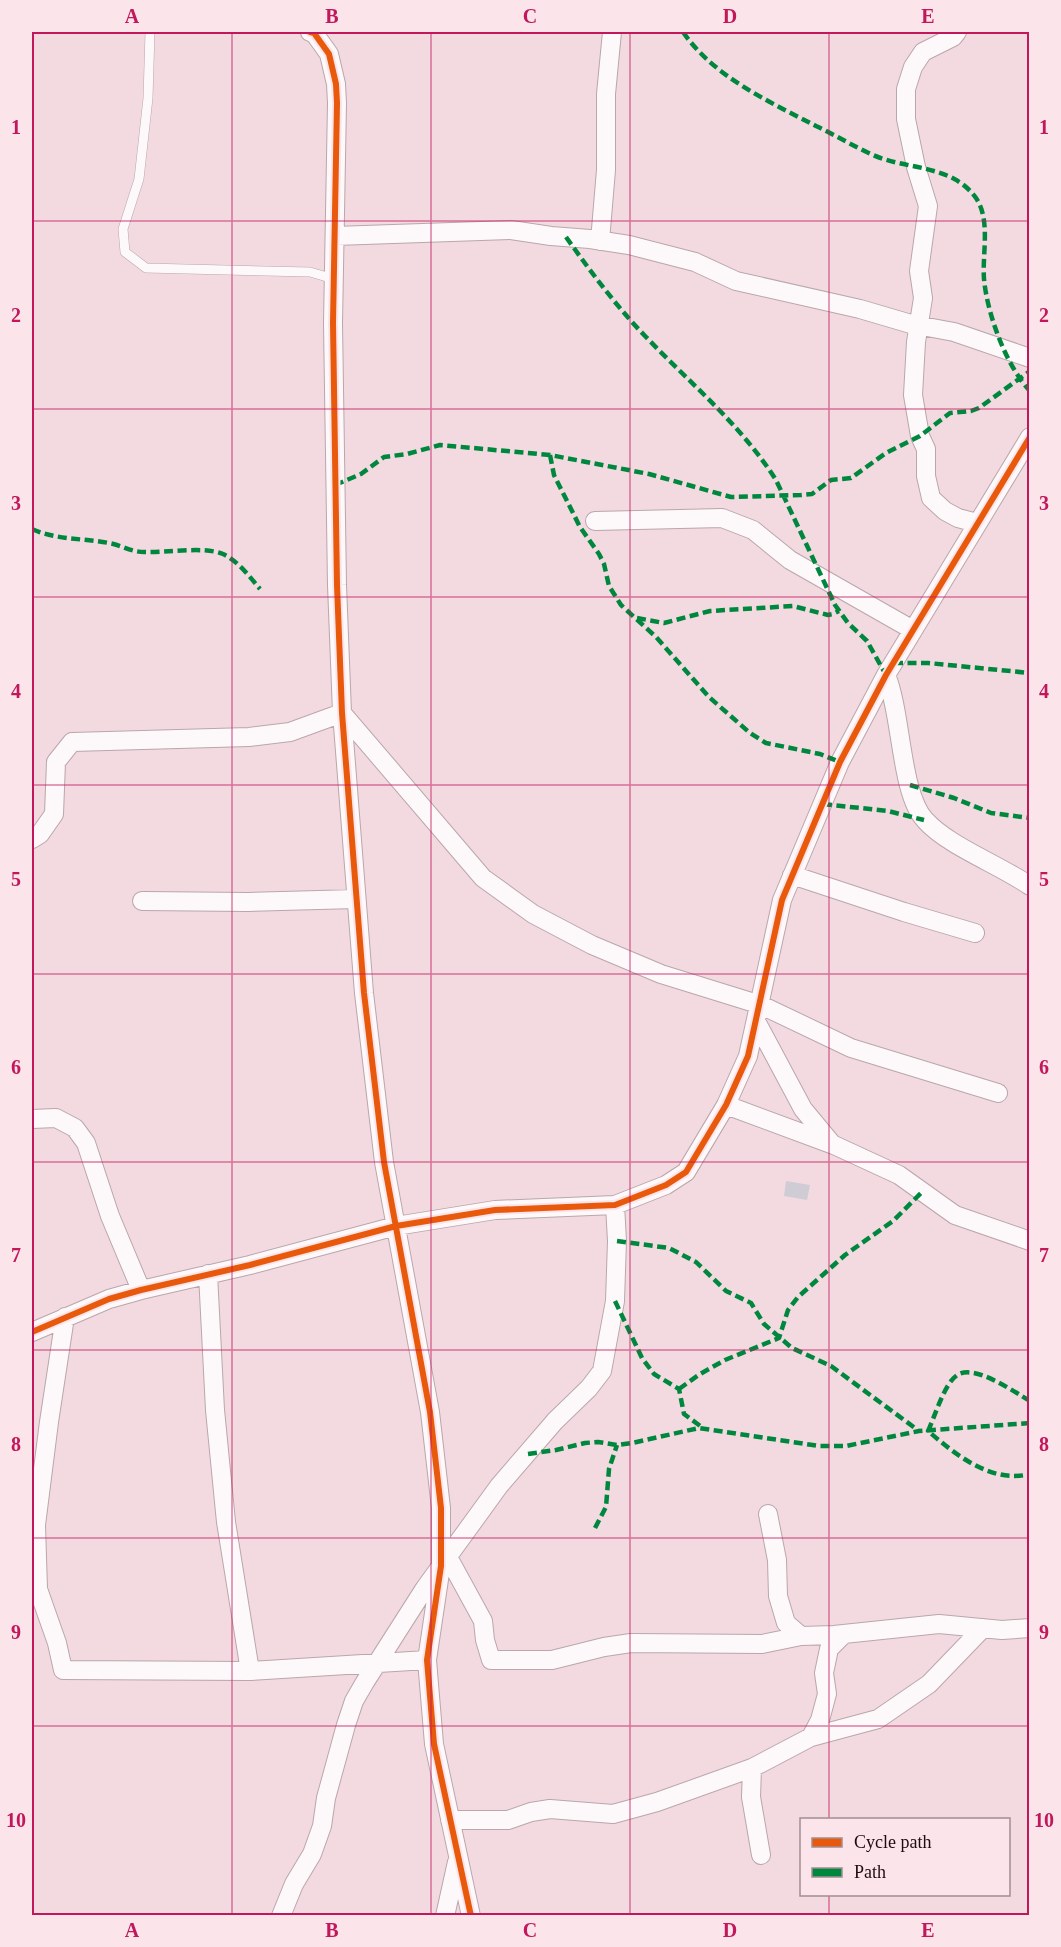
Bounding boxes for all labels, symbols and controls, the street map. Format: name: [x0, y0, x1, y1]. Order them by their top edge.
text: A: [125, 5, 140, 27]
text: B: [325, 5, 339, 27]
text: C: [523, 5, 537, 27]
text: D: [723, 5, 737, 27]
text: E: [921, 5, 935, 27]
text: 1: [11, 116, 21, 138]
text: 1: [1039, 116, 1049, 138]
text: 2: [11, 304, 21, 326]
text: 2: [1039, 304, 1049, 326]
text: 3: [11, 492, 21, 514]
text: 3: [1039, 492, 1049, 514]
text: 4: [11, 680, 21, 702]
text: 4: [1039, 680, 1049, 702]
text: 5: [11, 868, 21, 890]
text: 5: [1039, 868, 1049, 890]
text: 6: [11, 1056, 21, 1078]
text: 6: [1039, 1056, 1049, 1078]
text: 7: [11, 1244, 21, 1266]
text: 7: [1039, 1244, 1049, 1266]
text: 8: [11, 1433, 21, 1455]
text: 8: [1039, 1433, 1049, 1455]
text: 9: [11, 1621, 21, 1643]
text: 9: [1039, 1621, 1049, 1643]
text: 10: [6, 1809, 26, 1831]
text: 10: [1034, 1809, 1054, 1831]
legend: [800, 1818, 1010, 1896]
text: Cycle path: [854, 1832, 931, 1852]
text: Path: [854, 1862, 886, 1882]
text: A: [125, 1919, 140, 1941]
text: B: [325, 1919, 339, 1941]
text: C: [523, 1919, 537, 1941]
text: D: [723, 1919, 737, 1941]
text: E: [921, 1919, 935, 1941]

